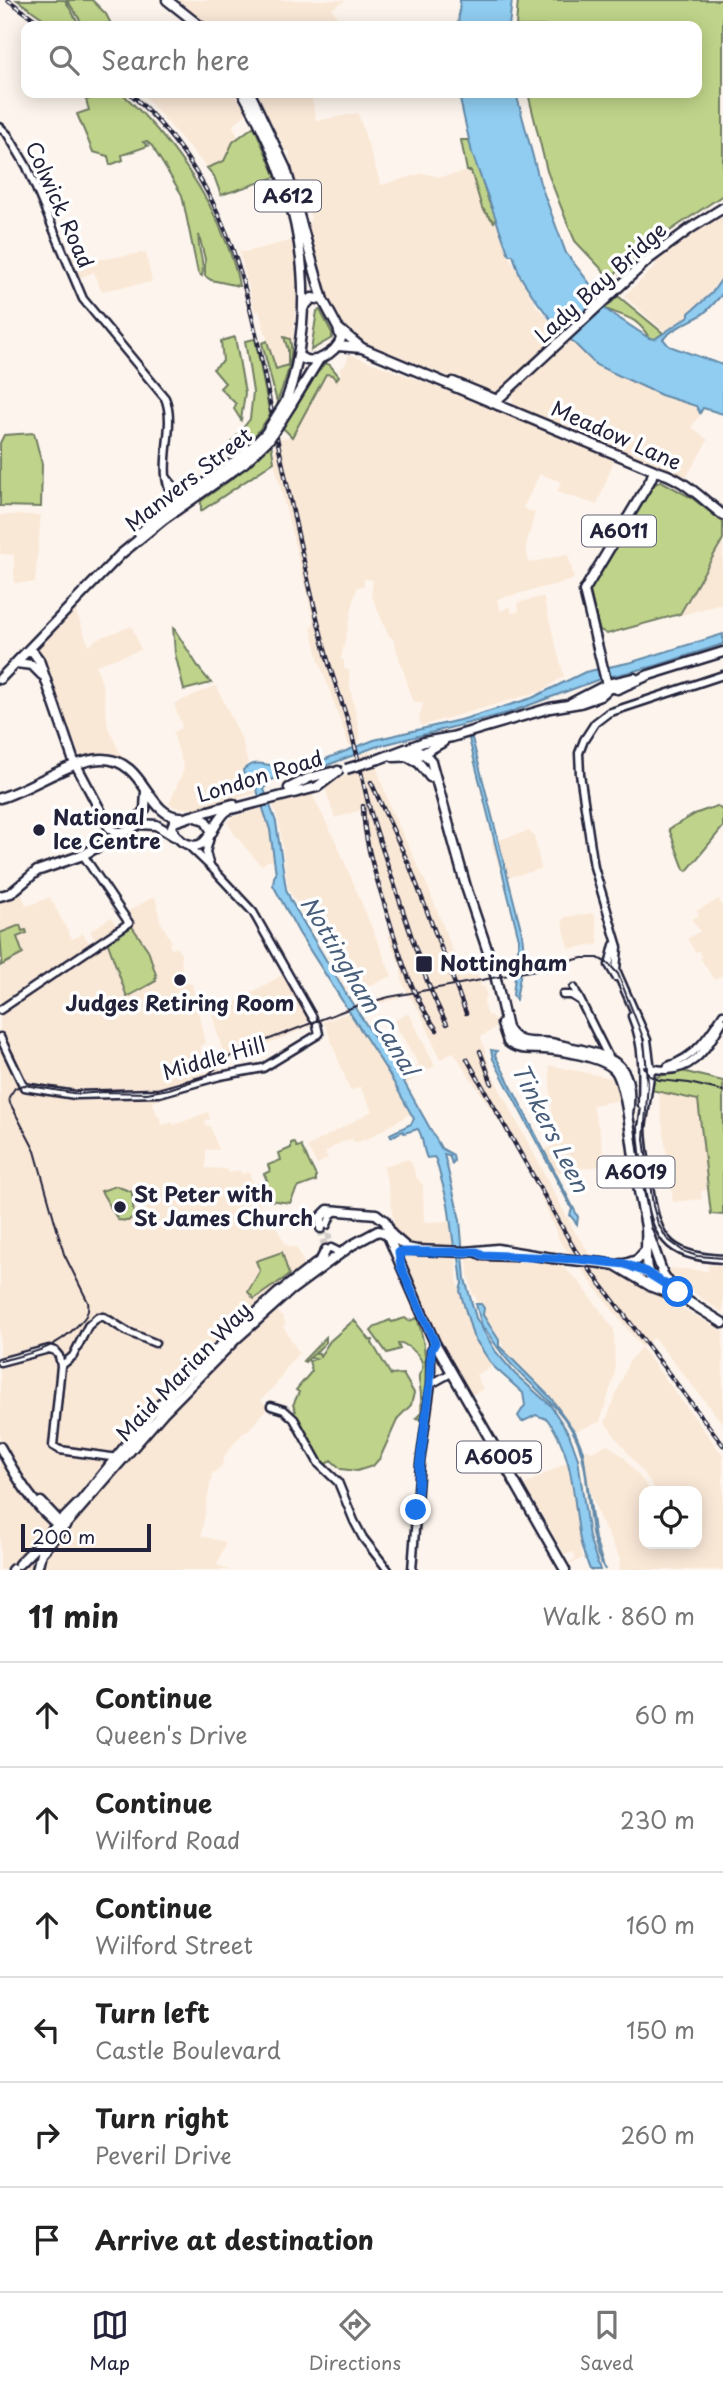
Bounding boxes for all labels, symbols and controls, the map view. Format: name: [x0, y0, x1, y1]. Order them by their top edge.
search box: [21, 21, 702, 98]
text: Search here: [101, 40, 250, 79]
icon: search: [45, 41, 83, 79]
street label: Colwick Road: [19, 135, 103, 273]
road number: A612: [255, 180, 321, 212]
street label: Lady Bay Bridge: [526, 213, 673, 350]
street label: Meadow Lane: [547, 391, 687, 477]
street label: Manvers Street: [117, 418, 258, 538]
road number: A6011: [582, 516, 656, 546]
street label: London Road: [192, 741, 326, 809]
place label: National Ice Centre: [53, 800, 161, 856]
marker: National Ice Centre: [31, 822, 47, 838]
water label: Nottingham Canal: [293, 889, 430, 1085]
place label: Nottingham: [440, 946, 567, 978]
marker: Nottingham: [414, 954, 434, 974]
marker: Judges Retiring Room: [172, 972, 188, 988]
place label: Judges Retiring Room: [66, 986, 294, 1018]
street label: Middle Hill: [158, 1027, 269, 1087]
water label: Tinkers Leen: [504, 1057, 600, 1199]
road number: A6019: [598, 1156, 674, 1188]
place label: St Peter with St James Church: [134, 1177, 313, 1233]
marker: St Peter with St James Church: [112, 1199, 128, 1215]
route start: [662, 1276, 693, 1307]
street label: Maid Marian Way: [107, 1294, 258, 1448]
road number: A6005: [457, 1442, 541, 1472]
map controls: [639, 1486, 702, 1549]
button: locate: [639, 1486, 702, 1549]
route end: [400, 1494, 431, 1525]
scale bar: [21, 1521, 150, 1553]
text: 200 m: [32, 1522, 95, 1550]
text: 11 min: [28, 1593, 119, 1638]
text: Walk · 860 m: [543, 1598, 695, 1633]
text: Continue: [95, 1678, 212, 1717]
icon: ahead: [28, 1696, 66, 1734]
text: 60 m: [635, 1697, 695, 1732]
text: Queen's Drive: [95, 1717, 247, 1752]
text: Continue: [95, 1783, 212, 1822]
icon: ahead: [28, 1801, 66, 1839]
text: 230 m: [620, 1802, 695, 1837]
text: Wilford Road: [95, 1822, 240, 1857]
text: Continue: [95, 1888, 212, 1927]
icon: ahead: [28, 1906, 66, 1944]
text: 160 m: [626, 1907, 695, 1942]
text: Wilford Street: [95, 1927, 253, 1962]
text: Turn left: [95, 1993, 210, 2032]
icon: left: [28, 2011, 66, 2049]
text: 150 m: [626, 2012, 695, 2047]
text: Castle Boulevard: [95, 2032, 281, 2067]
text: Turn right: [95, 2098, 229, 2137]
icon: right: [28, 2116, 66, 2154]
text: 260 m: [620, 2117, 695, 2152]
text: Peveril Drive: [95, 2137, 232, 2172]
text: Arrive at destination: [95, 2220, 374, 2259]
icon: arrive: [28, 2221, 66, 2259]
tab: Map: [89, 2306, 130, 2376]
tab: Directions: [309, 2306, 401, 2376]
tab: Saved: [580, 2306, 634, 2376]

